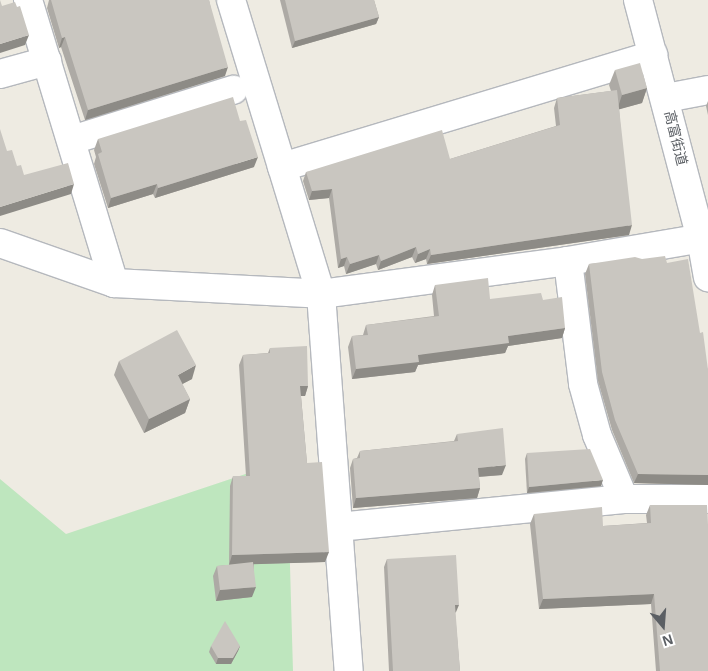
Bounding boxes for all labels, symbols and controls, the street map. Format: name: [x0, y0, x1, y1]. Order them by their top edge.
street label: 高富街道: [661, 109, 691, 167]
north arrow: [638, 601, 688, 651]
text: N: [660, 631, 675, 649]

